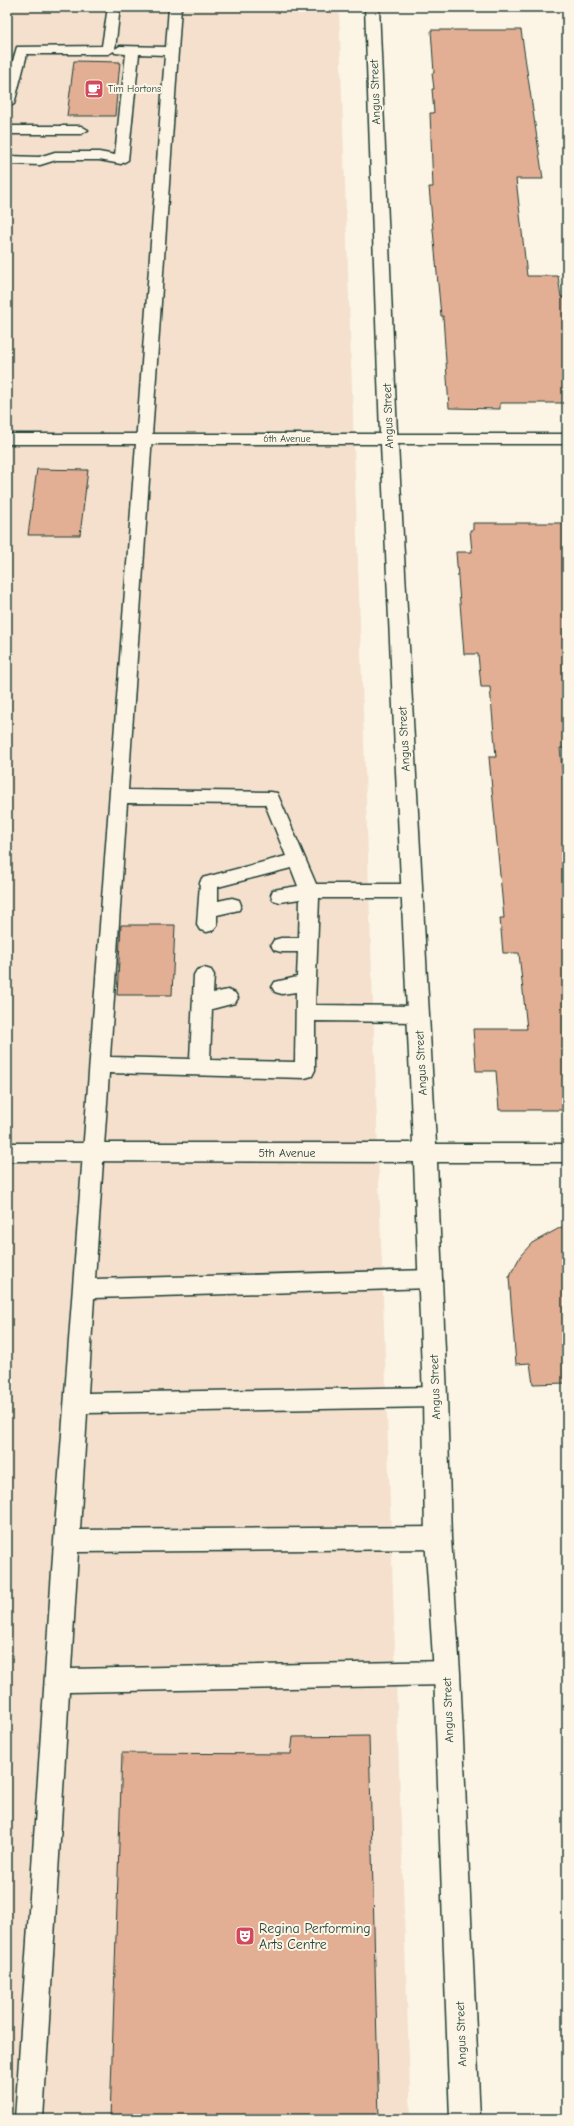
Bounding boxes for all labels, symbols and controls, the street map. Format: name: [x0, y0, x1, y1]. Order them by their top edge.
street label: Angus Street: [367, 59, 383, 125]
cafe icon: Tim Hortons: [83, 78, 105, 100]
place label: Tim Hortons: [108, 83, 161, 95]
street label: Angus Street: [380, 383, 396, 449]
street label: 6th Avenue: [263, 433, 311, 445]
street label: Angus Street: [395, 706, 413, 772]
street label: Angus Street: [412, 1030, 430, 1096]
street label: 5th Avenue: [259, 1146, 315, 1160]
street label: Angus Street: [427, 1354, 443, 1420]
street label: Angus Street: [440, 1677, 456, 1743]
place label: Regina Performing Arts Centre: [259, 1920, 371, 1953]
theatre icon: Regina Performing Arts Centre: [234, 1925, 256, 1947]
street label: Angus Street: [453, 2001, 469, 2067]

